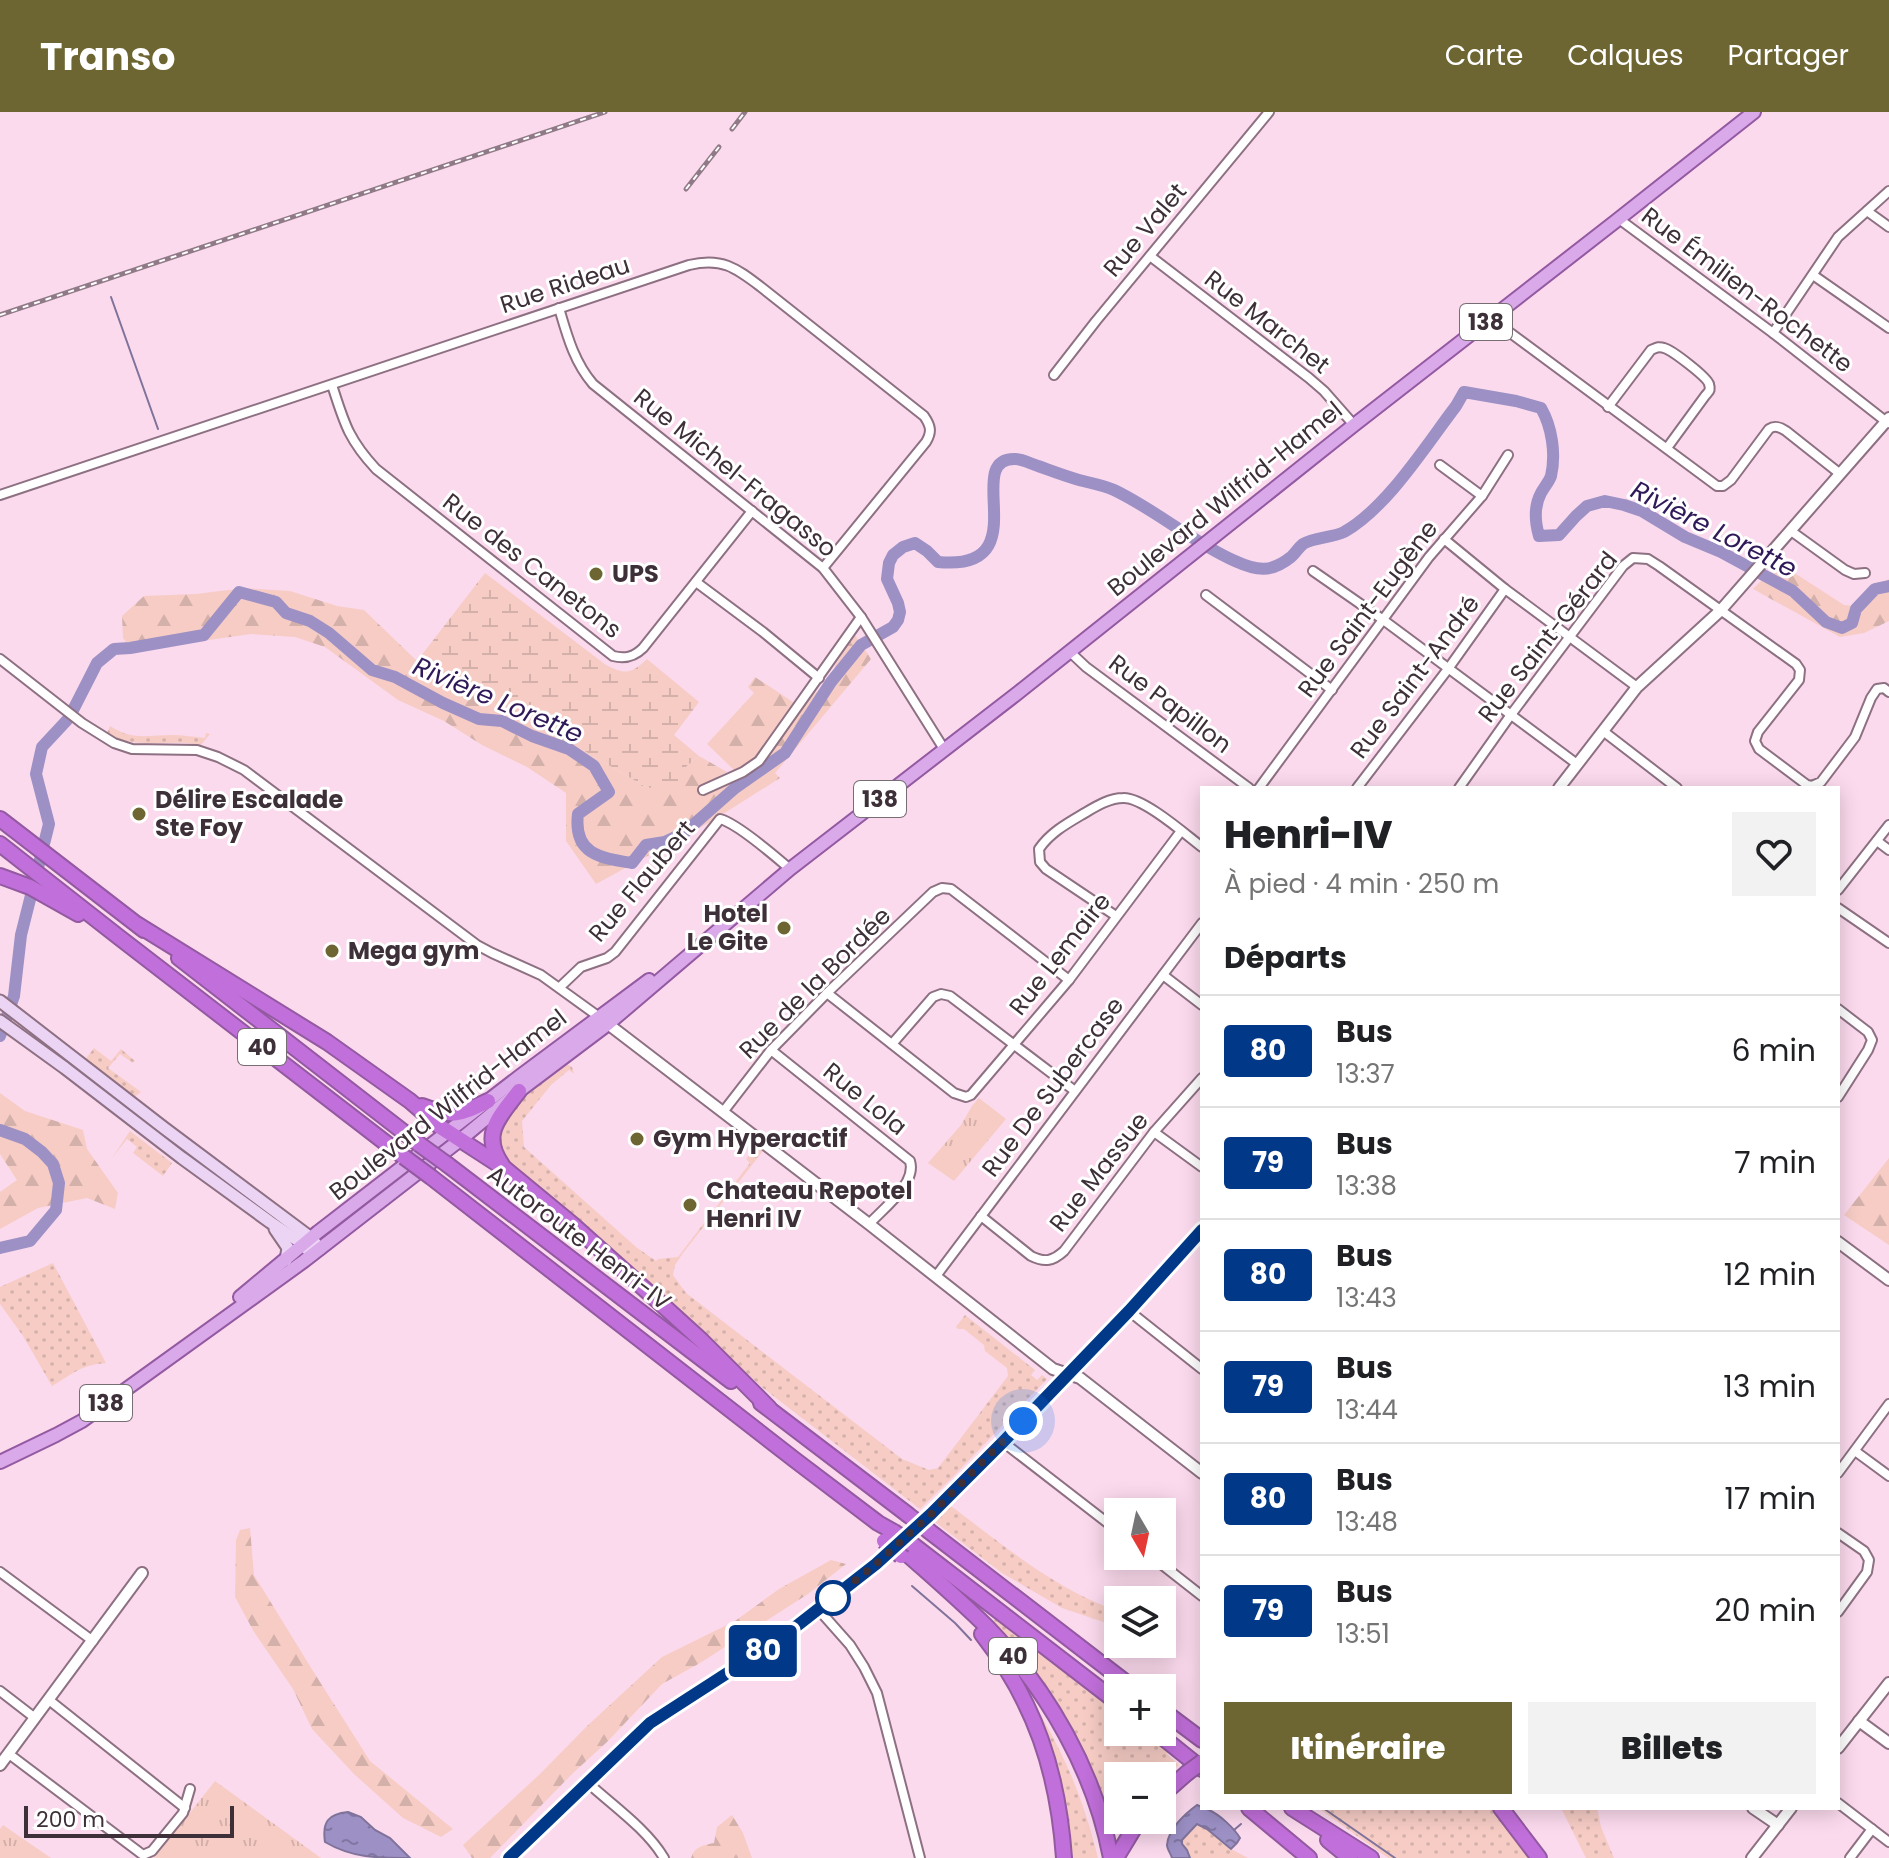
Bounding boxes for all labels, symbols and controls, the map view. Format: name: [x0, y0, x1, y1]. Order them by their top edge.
text: Transo: [40, 30, 176, 83]
text: Carte: [1445, 36, 1523, 75]
text: Calques: [1567, 36, 1684, 75]
text: Partager: [1728, 36, 1849, 75]
street label: Rue Valet: [1096, 176, 1194, 284]
street label: Rue Émilien-Rochette: [1635, 199, 1860, 380]
street label: Rue Rideau: [496, 248, 634, 321]
street label: Rue Marchet: [1198, 262, 1337, 381]
road number: 138: [1460, 304, 1512, 340]
street label: Rue Michel-Fragasso: [627, 381, 844, 565]
street label: Boulevard Wilfrid-Hamel: [1100, 394, 1349, 604]
water label: Rivière Lorette: [1625, 472, 1803, 586]
street label: Rue des Canetons: [436, 485, 628, 646]
street label: Rue Saint-Eugène: [1290, 513, 1445, 704]
street label: Rue Saint-Gérard: [1470, 544, 1625, 729]
place label: UPS: [612, 557, 659, 590]
marker: UPS: [587, 565, 605, 583]
street label: Rue Saint-André: [1342, 588, 1487, 765]
street label: Rue Papillon: [1102, 646, 1239, 761]
water label: Rivière Lorette: [407, 648, 589, 752]
road number: 138: [854, 781, 906, 817]
place label: Délire Escalade Ste Foy: [155, 783, 343, 844]
marker: Délire Escalade Ste Foy: [130, 805, 148, 823]
text: Henri-IV: [1224, 808, 1392, 861]
button: heart: [1732, 812, 1816, 896]
street label: Rue Flaubert: [581, 813, 702, 949]
text: À pied · 4 min · 250 m: [1224, 866, 1499, 902]
street label: Rue Lemaire: [1001, 886, 1118, 1022]
place label: Hotel Le Gite: [687, 897, 768, 958]
street label: Rue de la Bordée: [731, 899, 898, 1066]
marker: Hotel Le Gite: [775, 919, 793, 937]
place label: Mega gym: [348, 934, 479, 967]
text: Départs: [1224, 936, 1347, 979]
marker: Mega gym: [323, 942, 341, 960]
street label: Rue De Subercase: [974, 990, 1131, 1183]
street label: Boulevard Wilfrid-Hamel: [322, 1001, 573, 1208]
text: Bus: [1336, 1010, 1393, 1053]
road number: 40: [238, 1029, 286, 1065]
text: 6 min: [1731, 1029, 1816, 1072]
text: 80: [1250, 1031, 1286, 1070]
street label: Rue Lola: [816, 1055, 914, 1143]
text: 13:37: [1336, 1056, 1395, 1092]
street label: Rue Massue: [1041, 1105, 1156, 1238]
place label: Gym Hyperactif: [653, 1122, 848, 1155]
text: Bus: [1336, 1122, 1393, 1165]
marker: Gym Hyperactif: [628, 1130, 646, 1148]
text: 7 min: [1734, 1141, 1816, 1184]
text: 79: [1252, 1143, 1284, 1182]
street label: Autoroute Henri-IV: [481, 1158, 678, 1318]
text: 13:38: [1336, 1168, 1397, 1204]
place label: Chateau Repotel Henri IV: [706, 1174, 912, 1235]
marker: Chateau Repotel Henri IV: [681, 1196, 699, 1214]
text: Bus: [1336, 1234, 1393, 1277]
text: 12 min: [1724, 1253, 1816, 1296]
text: 80: [1250, 1255, 1286, 1294]
text: 13:43: [1336, 1280, 1397, 1316]
text: Bus: [1336, 1346, 1393, 1389]
text: 13 min: [1723, 1365, 1816, 1408]
text: 79: [1252, 1367, 1284, 1406]
road number: 138: [80, 1385, 132, 1421]
text: 13:44: [1336, 1392, 1398, 1428]
your location: [1003, 1401, 1043, 1441]
text: Bus: [1336, 1458, 1393, 1501]
text: 17 min: [1725, 1477, 1816, 1520]
text: 80: [1250, 1479, 1286, 1518]
north arrow: [1104, 1498, 1176, 1570]
map controls: [1104, 1498, 1176, 1834]
text: 13:48: [1336, 1504, 1398, 1540]
text: Bus: [1336, 1570, 1393, 1613]
unlabelled marker: [816, 1581, 850, 1615]
button: layers: [1104, 1586, 1176, 1658]
text: 20 min: [1714, 1589, 1816, 1632]
text: 79: [1252, 1591, 1284, 1630]
text: 13:51: [1336, 1616, 1390, 1652]
line badge: 80: [727, 1625, 799, 1677]
text: 80: [745, 1631, 781, 1670]
road number: 40: [989, 1638, 1037, 1674]
button: +: [1104, 1674, 1176, 1746]
button: Itinéraire: [1224, 1702, 1512, 1794]
button: Billets: [1528, 1702, 1816, 1794]
button: −: [1104, 1762, 1176, 1834]
scale bar: [24, 1802, 234, 1838]
text: 200 m: [36, 1804, 105, 1835]

